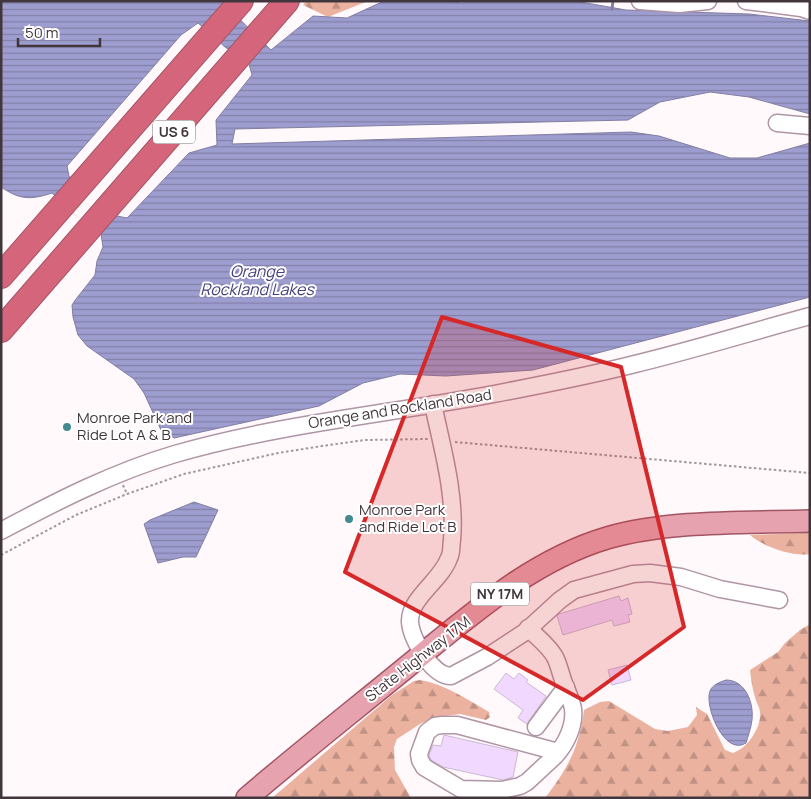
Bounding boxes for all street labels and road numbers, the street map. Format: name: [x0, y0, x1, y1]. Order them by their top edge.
road number: US 6: [153, 120, 195, 144]
street label: Orange and Rockland Road: [307, 384, 493, 433]
road number: NY 17M: [471, 582, 529, 606]
street label: State Highway 17M: [361, 611, 475, 706]

